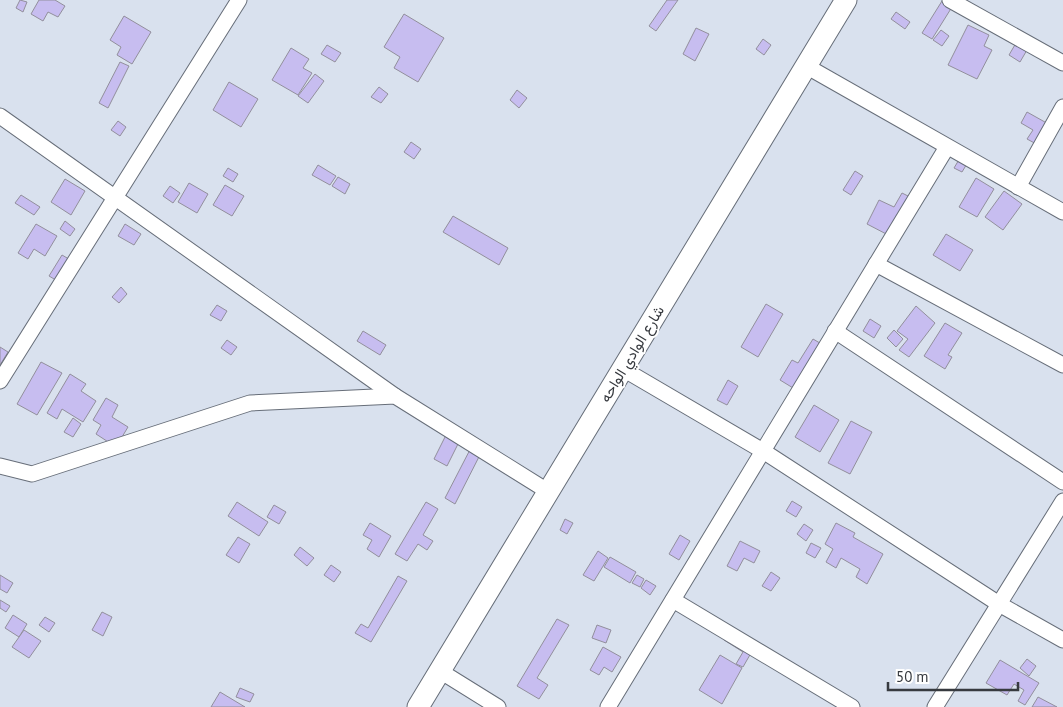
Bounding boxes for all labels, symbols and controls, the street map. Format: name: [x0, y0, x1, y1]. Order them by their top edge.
street label: شارع الوادي الواحه: [595, 302, 671, 408]
scale bar: [888, 660, 1018, 692]
text: 50 m: [896, 667, 929, 686]

